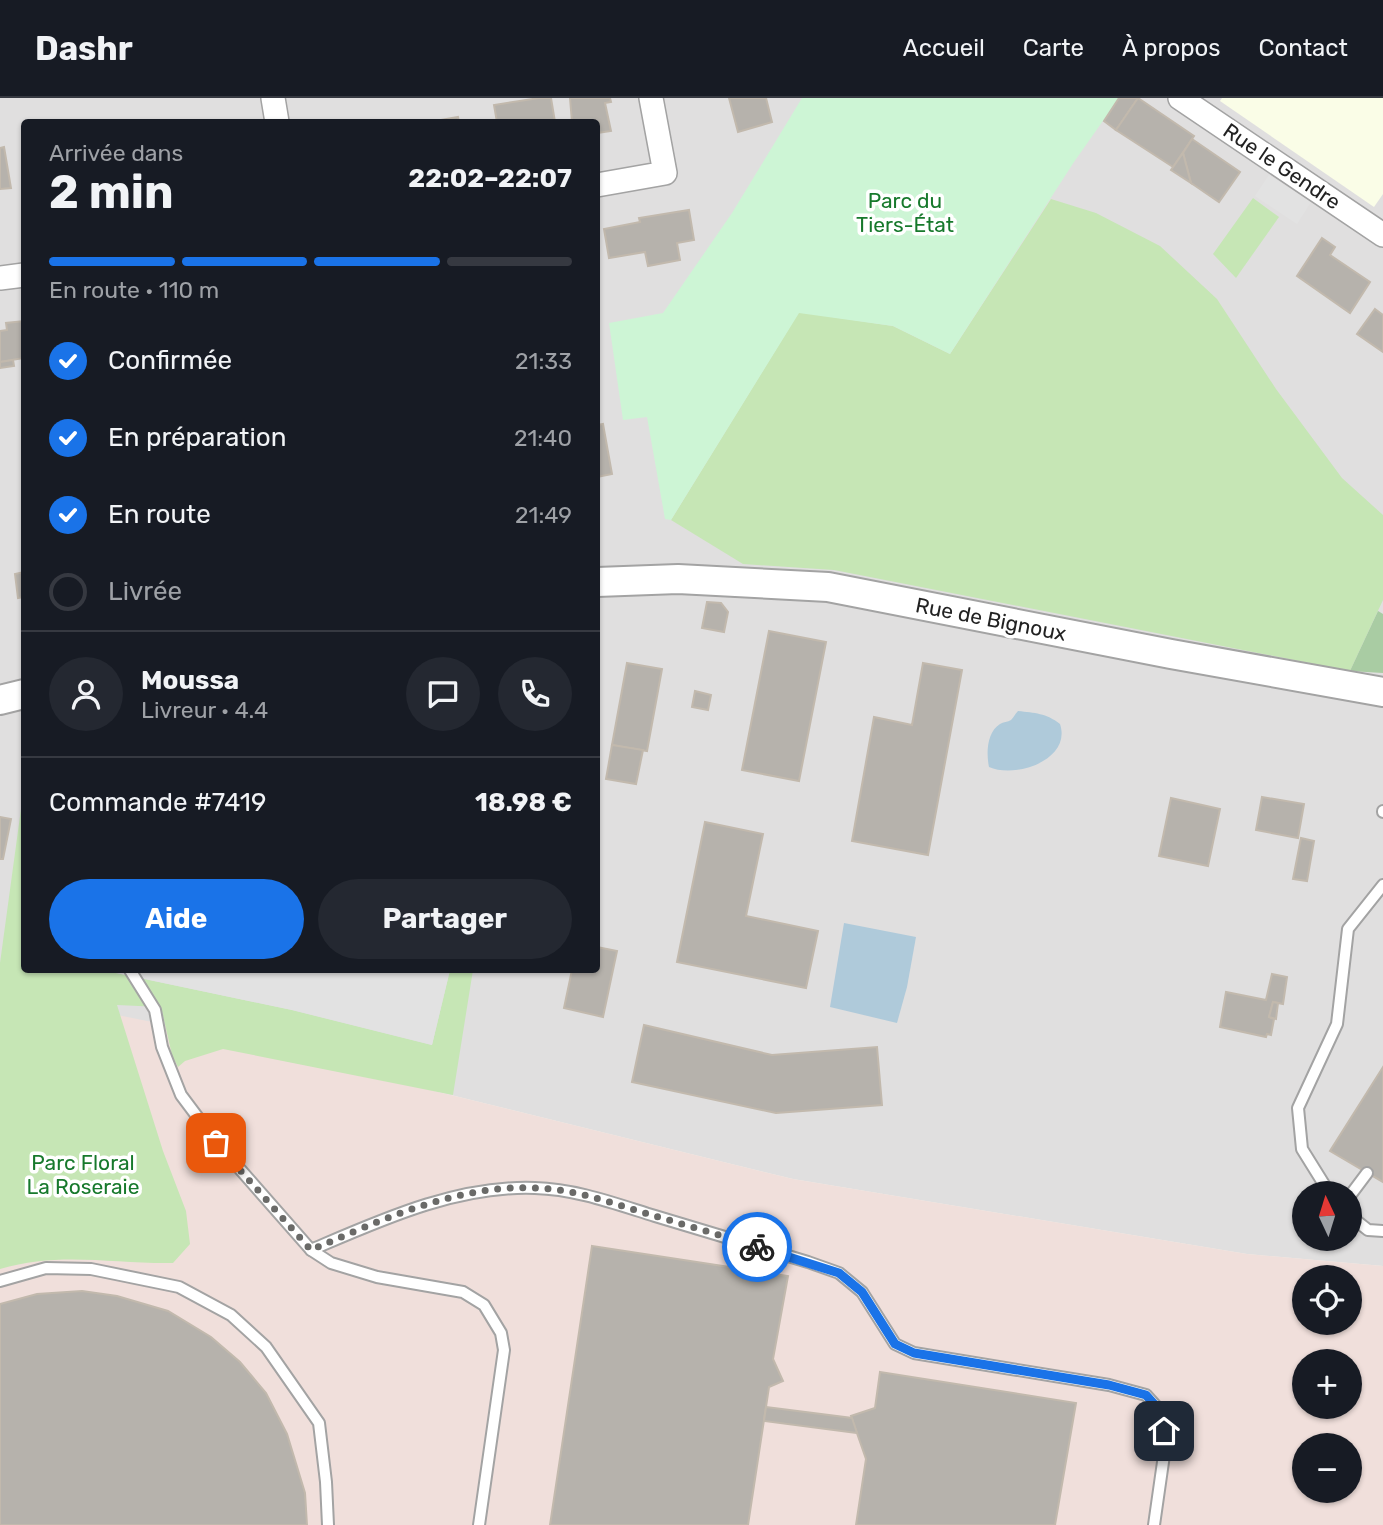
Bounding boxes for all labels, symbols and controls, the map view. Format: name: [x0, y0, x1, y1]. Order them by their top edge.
text: Dashr: [35, 29, 133, 68]
text: Accueil: [903, 34, 985, 62]
text: Carte: [1023, 34, 1084, 62]
text: À propos: [1122, 34, 1221, 62]
text: Contact: [1259, 34, 1348, 62]
street label: Rue le Gendre: [1219, 118, 1345, 214]
text: Arrivée dans: [49, 139, 183, 167]
text: 22:02–22:07: [408, 163, 572, 194]
text: 2 min: [49, 165, 174, 220]
park label: Parc du Tiers-État: [856, 188, 954, 237]
text: En route · 110 m: [49, 276, 219, 304]
icon: check: [49, 342, 87, 380]
text: Confirmée: [108, 345, 232, 376]
text: 21:33: [515, 347, 572, 375]
icon: check: [49, 419, 87, 457]
text: En préparation: [108, 422, 286, 453]
text: 21:40: [514, 424, 572, 452]
icon: check: [49, 496, 87, 534]
text: En route: [108, 499, 211, 530]
text: 21:49: [515, 501, 572, 529]
text: Livrée: [108, 576, 182, 607]
street label: Rue de Bignoux: [913, 592, 1069, 646]
button: person: [49, 657, 123, 731]
button: chat: [406, 657, 480, 731]
button: phone: [498, 657, 572, 731]
text: Moussa: [141, 665, 239, 696]
text: Livreur · 4.4: [141, 696, 268, 724]
text: Commande #7419: [49, 787, 266, 818]
text: 18.98 €: [475, 787, 572, 818]
button: Aide: [49, 879, 304, 959]
button: Partager: [318, 879, 572, 959]
pin: [186, 1113, 246, 1173]
icon: bag: [197, 1124, 235, 1162]
park label: Parc Floral La Roseraie: [27, 1150, 139, 1199]
north arrow: [1292, 1181, 1362, 1251]
map controls: [1292, 1181, 1362, 1503]
courier: [722, 1212, 792, 1282]
icon: bike: [738, 1228, 776, 1266]
button: locate: [1292, 1265, 1362, 1335]
button: +: [1292, 1349, 1362, 1419]
pin: [1134, 1401, 1194, 1461]
icon: home: [1145, 1412, 1183, 1450]
button: −: [1292, 1433, 1362, 1503]

